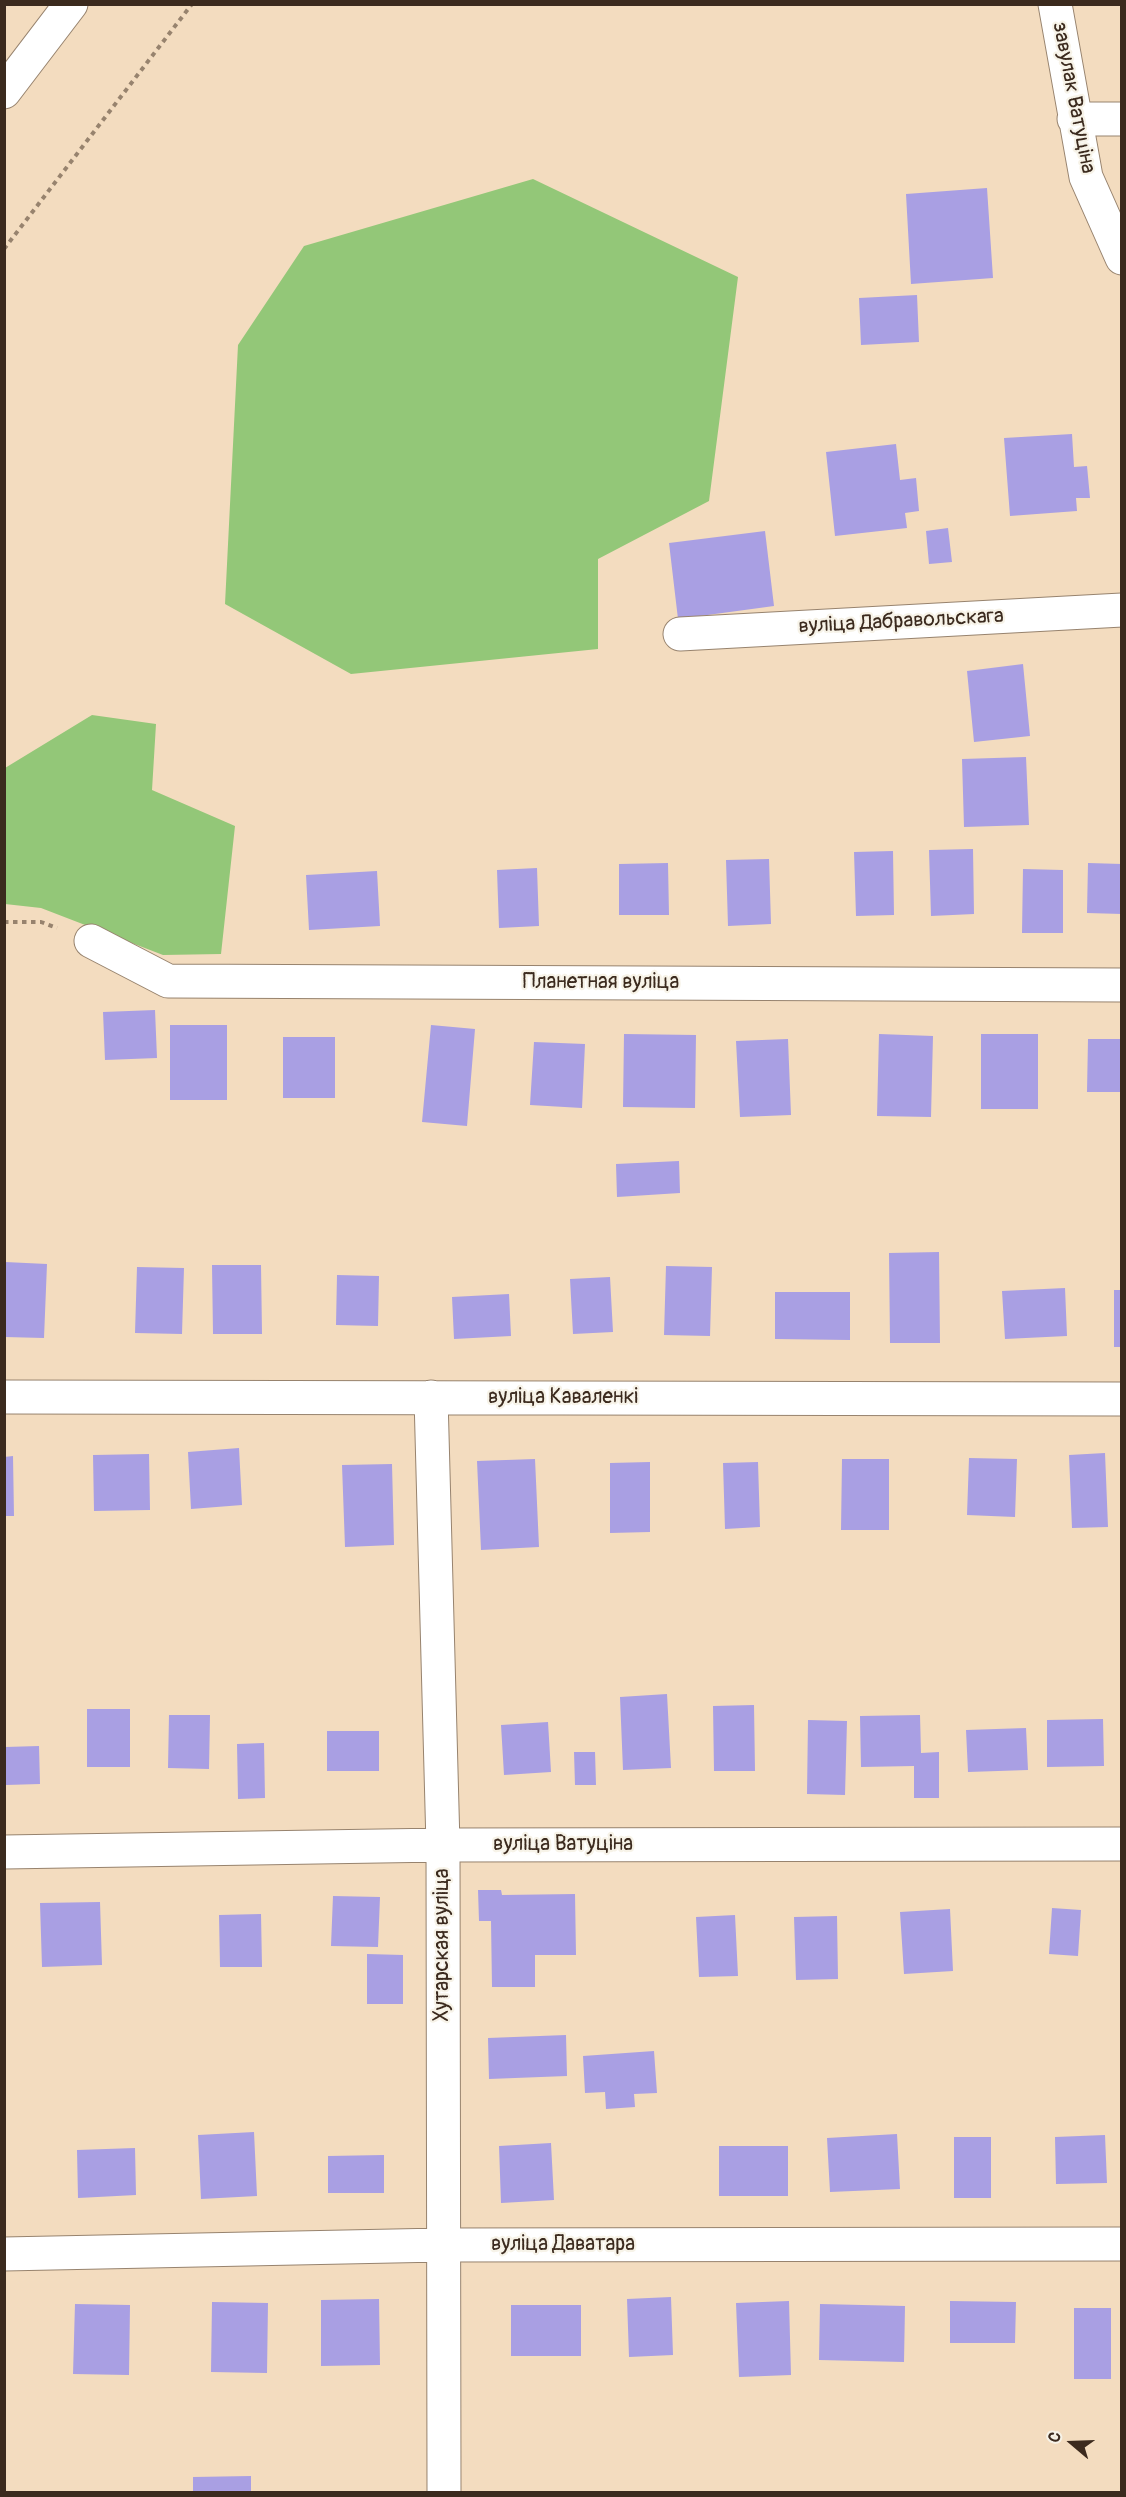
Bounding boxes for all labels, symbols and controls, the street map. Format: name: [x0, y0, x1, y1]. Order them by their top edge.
street label: завулак Ватуціна: [1046, 20, 1100, 176]
street label: вуліца Дабравольскага: [798, 604, 1004, 640]
street label: Планетная вуліца: [523, 970, 679, 996]
street label: вуліца Каваленкі: [488, 1385, 638, 1411]
street label: вуліца Ватуціна: [493, 1832, 633, 1858]
street label: Хутарская вуліца: [430, 1868, 456, 2022]
street label: вуліца Даватара: [491, 2232, 635, 2258]
north arrow: [1042, 2413, 1102, 2473]
text: С: [1044, 2429, 1066, 2445]

